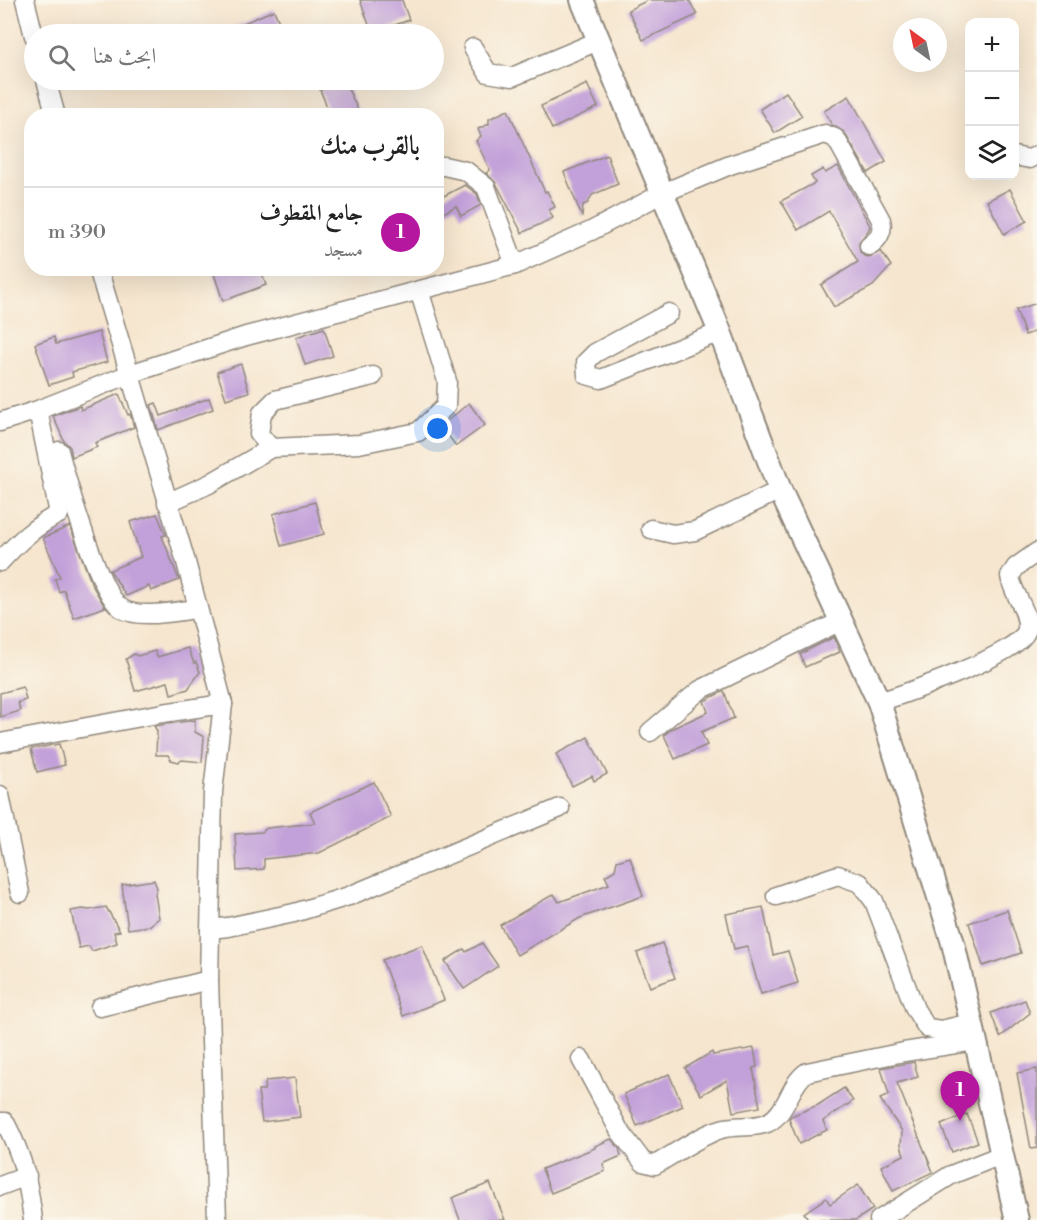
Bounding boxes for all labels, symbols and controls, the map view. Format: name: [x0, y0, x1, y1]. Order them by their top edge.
north arrow: [893, 18, 947, 72]
map controls: [965, 18, 1019, 180]
button: +: [965, 18, 1019, 72]
search box: [24, 24, 444, 90]
icon: search: [45, 41, 78, 74]
text: ابحث هنا: [93, 43, 156, 70]
button: −: [965, 72, 1019, 126]
button: layers: [965, 126, 1019, 180]
text: بالقرب منك: [320, 130, 420, 162]
text: جامع المقطوف: [259, 200, 363, 227]
text: 390 m: [48, 220, 106, 245]
text: 1: [396, 220, 405, 245]
text: مسجد: [324, 238, 363, 263]
your location: [423, 414, 452, 443]
pin: 1: [940, 1072, 980, 1121]

